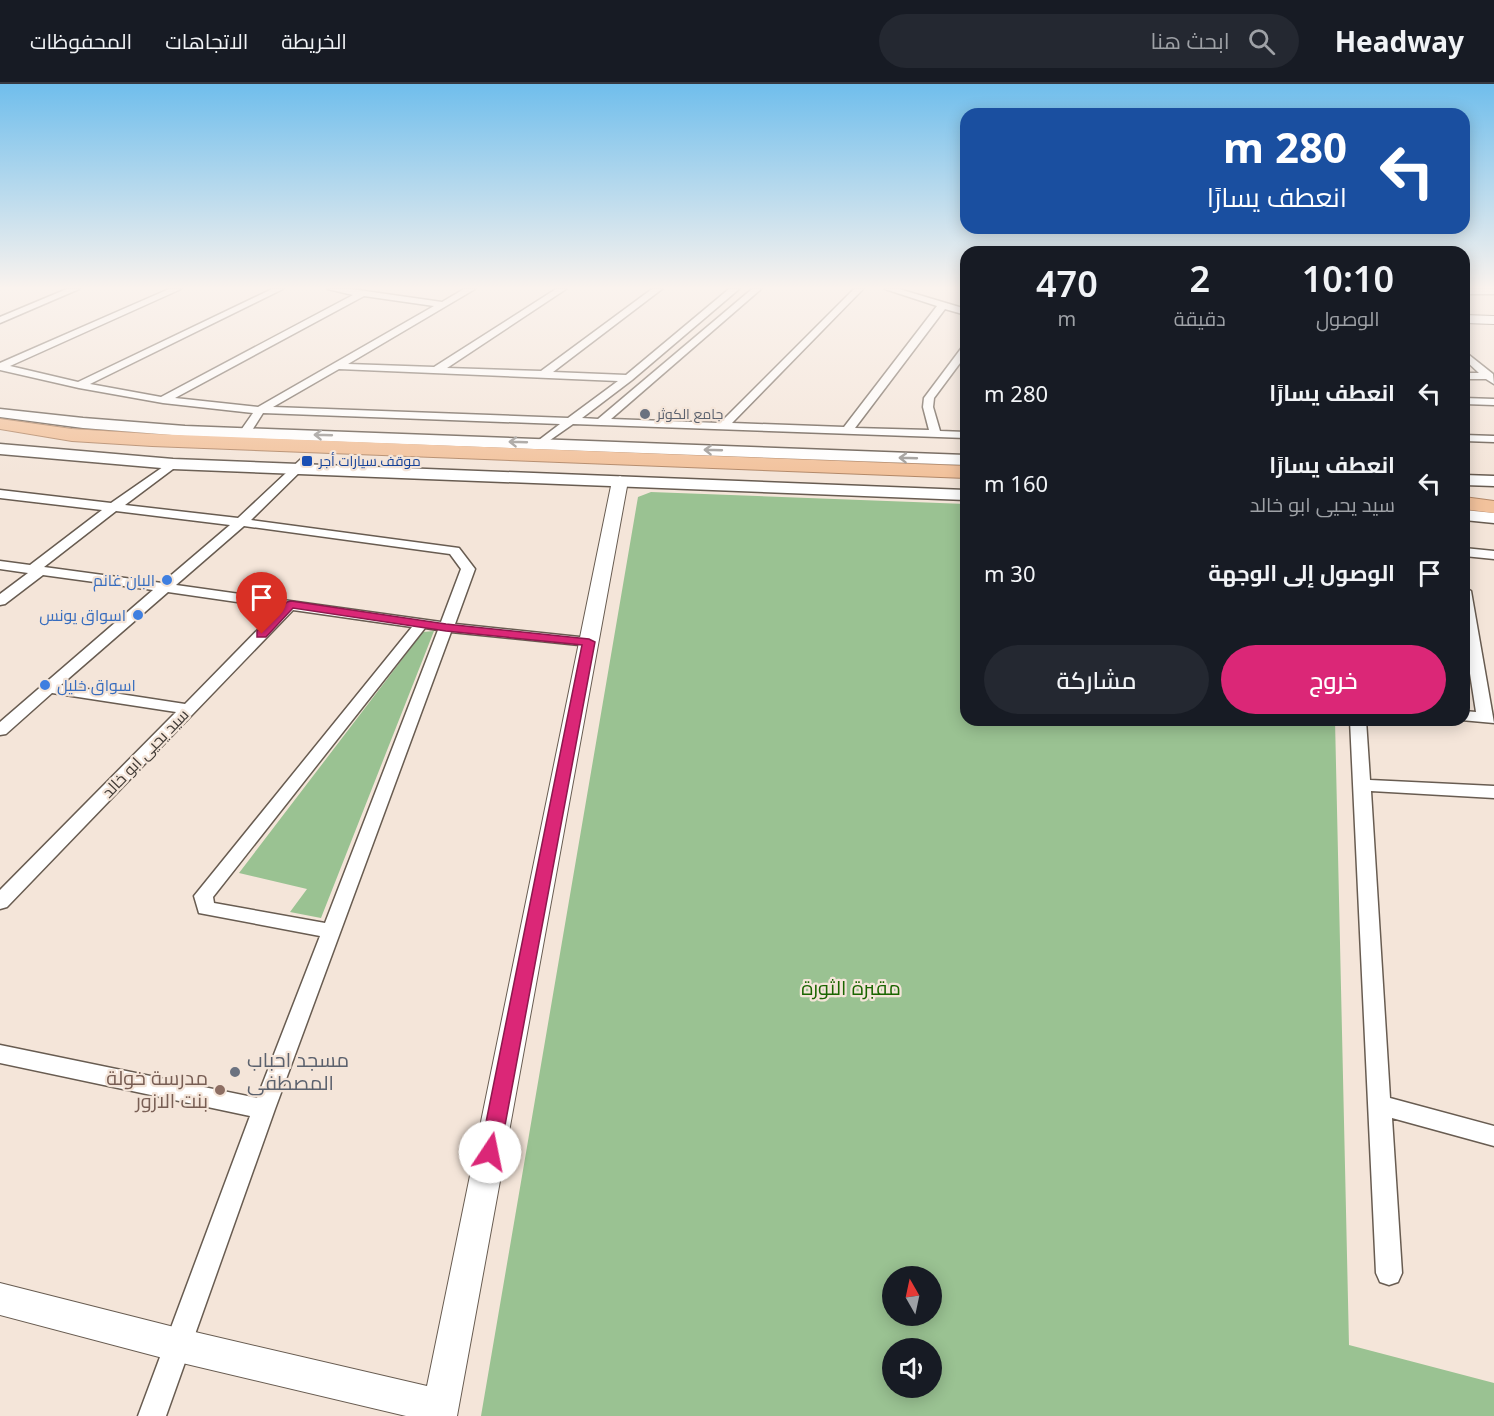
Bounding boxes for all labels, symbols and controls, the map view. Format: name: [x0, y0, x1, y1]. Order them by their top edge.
search box: [879, 14, 1299, 68]
text: Headway: [1335, 22, 1464, 60]
text: ابحث هنا: [1150, 25, 1230, 55]
icon: search: [1245, 25, 1278, 58]
text: المحفوظات: [30, 27, 132, 55]
text: الاتجاهات: [165, 27, 248, 55]
text: الخريطة: [281, 27, 347, 55]
text: 280 m: [1223, 118, 1347, 175]
icon: left: [1368, 132, 1446, 210]
text: انعطف يسارًا: [1207, 178, 1347, 215]
text: 2: [1189, 254, 1210, 303]
text: 10:10: [1302, 254, 1394, 303]
text: 470: [1036, 259, 1098, 308]
text: m: [1058, 305, 1076, 332]
text: دقيقة: [1174, 305, 1226, 332]
text: الوصول: [1316, 305, 1380, 332]
text: انعطف يسارًا: [1269, 377, 1395, 407]
icon: left: [1413, 377, 1446, 410]
text: 280 m: [984, 378, 1048, 408]
place label: جامع الكوثر: [656, 404, 723, 423]
marker: جامع الكوثر: [638, 407, 652, 421]
one-way arrow: [313, 430, 333, 441]
one-way arrow: [508, 436, 528, 447]
one-way arrow: [703, 444, 723, 455]
text: انعطف يسارًا: [1269, 449, 1395, 479]
place label: موقف سيارات أجر: [318, 451, 421, 470]
one-way arrow: [898, 452, 918, 463]
marker: موقف سيارات أجر: [300, 454, 314, 468]
icon: left: [1413, 467, 1446, 500]
text: 160 m: [984, 468, 1048, 498]
text: سيد يحيى ابو خالد: [1250, 491, 1395, 518]
text: الوصول إلى الوجهة: [1208, 557, 1395, 587]
icon: arrive: [1413, 557, 1446, 590]
text: 30 m: [984, 558, 1035, 588]
place label: البان غانم: [93, 569, 155, 592]
pin: [236, 572, 287, 634]
marker: البان غانم: [160, 573, 174, 587]
icon: arrive: [245, 581, 278, 614]
place label: اسواق يونس: [39, 604, 126, 626]
marker: اسواق يونس: [131, 608, 145, 622]
button: مشاركة: [984, 645, 1209, 714]
button: خروج: [1221, 645, 1446, 714]
place label: اسواق خليل: [57, 674, 136, 696]
marker: اسواق خليل: [38, 678, 52, 692]
street label: سيد يحيى ابو خالد: [97, 704, 193, 802]
park label: مقبرة الثورة: [801, 974, 901, 1001]
place label: مسجد احباب المصطفى: [247, 1046, 349, 1096]
place label: مدرسة خولة بنت الازور: [106, 1064, 208, 1114]
marker: مسجد احباب المصطفى: [228, 1065, 242, 1079]
marker: مدرسة خولة بنت الازور: [213, 1083, 227, 1097]
position arrow: [458, 1120, 522, 1184]
north arrow: [882, 1266, 942, 1326]
map controls: [882, 1266, 942, 1398]
button: sound: [882, 1338, 942, 1398]

